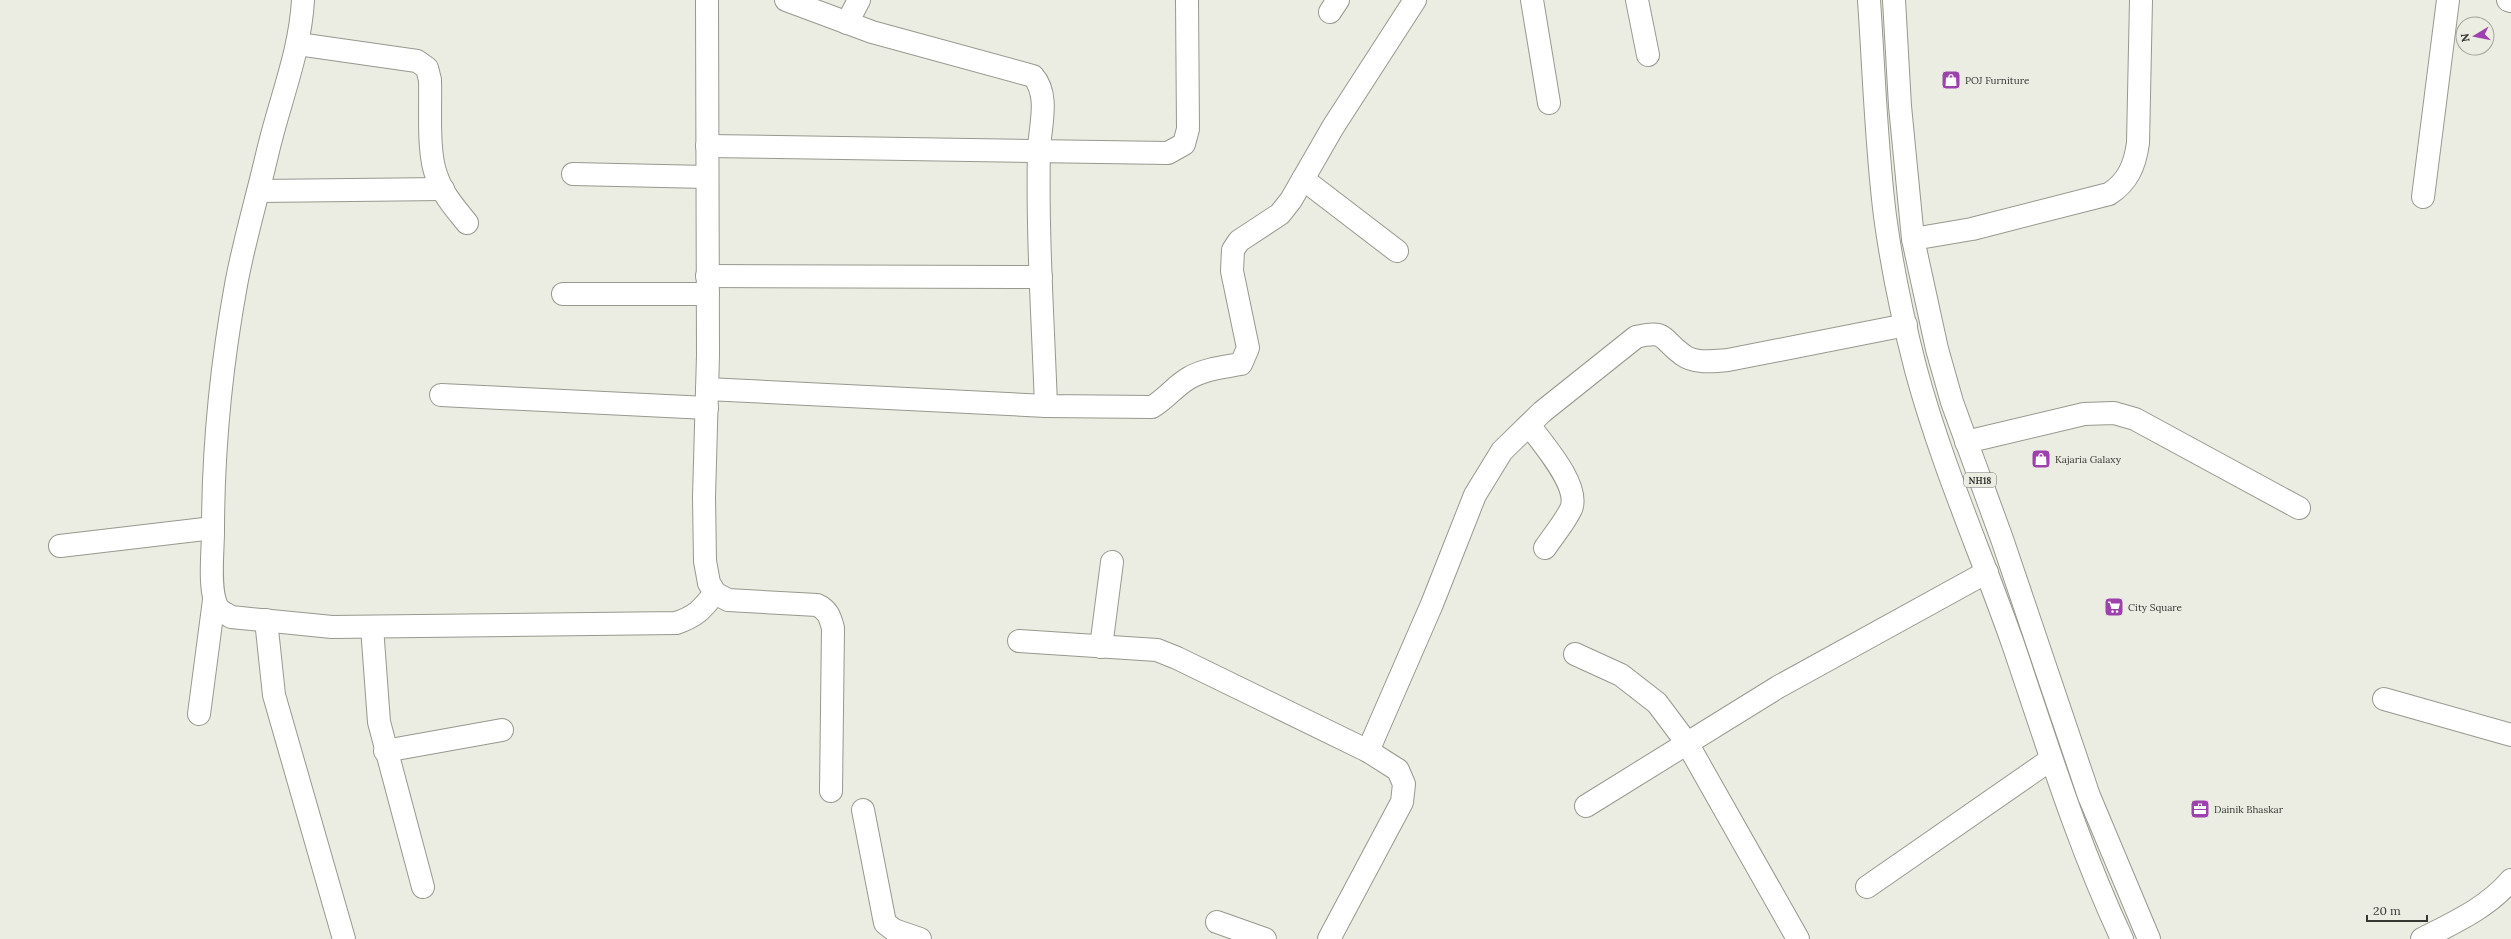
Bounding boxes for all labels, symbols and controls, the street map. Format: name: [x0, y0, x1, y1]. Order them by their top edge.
north arrow: [2455, 16, 2495, 56]
text: N: [2457, 32, 2473, 43]
shop icon: POJ Furniture: [1940, 69, 1962, 91]
place label: POJ Furniture: [1965, 74, 2030, 87]
shop icon: Kajaria Galaxy: [2030, 448, 2052, 470]
place label: Kajaria Galaxy: [2055, 453, 2122, 466]
road number: NH18: [1964, 473, 1996, 487]
supermarket icon: City Square: [2103, 596, 2125, 618]
place label: City Square: [2128, 601, 2183, 614]
office icon: Dainik Bhaskar: [2189, 798, 2211, 820]
place label: Dainik Bhaskar: [2214, 803, 2284, 816]
scale bar: [2367, 897, 2427, 923]
text: 20 m: [2373, 903, 2401, 918]

